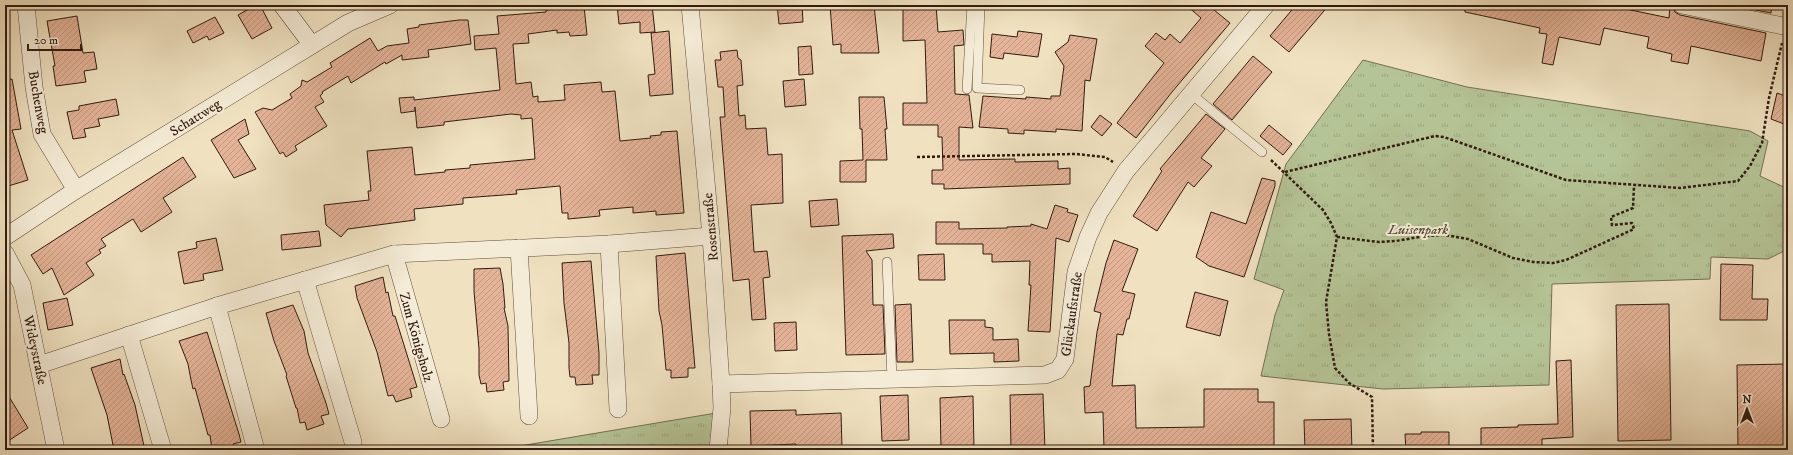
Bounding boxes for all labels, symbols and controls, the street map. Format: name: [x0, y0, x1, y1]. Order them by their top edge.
scale bar: [28, 26, 81, 52]
text: 20 m: [34, 33, 58, 48]
street label: Buchenweg: [24, 69, 52, 135]
street label: Schattweg: [167, 95, 225, 141]
street label: Rosenstraße: [699, 192, 723, 262]
park label: Luisenpark: [1387, 221, 1448, 239]
street label: Glückaufstraße: [1057, 270, 1087, 358]
street label: Zum Königsholz: [395, 290, 437, 384]
street label: Wideystraße: [19, 313, 51, 387]
north arrow: [1727, 389, 1767, 429]
text: N: [1742, 393, 1752, 407]

